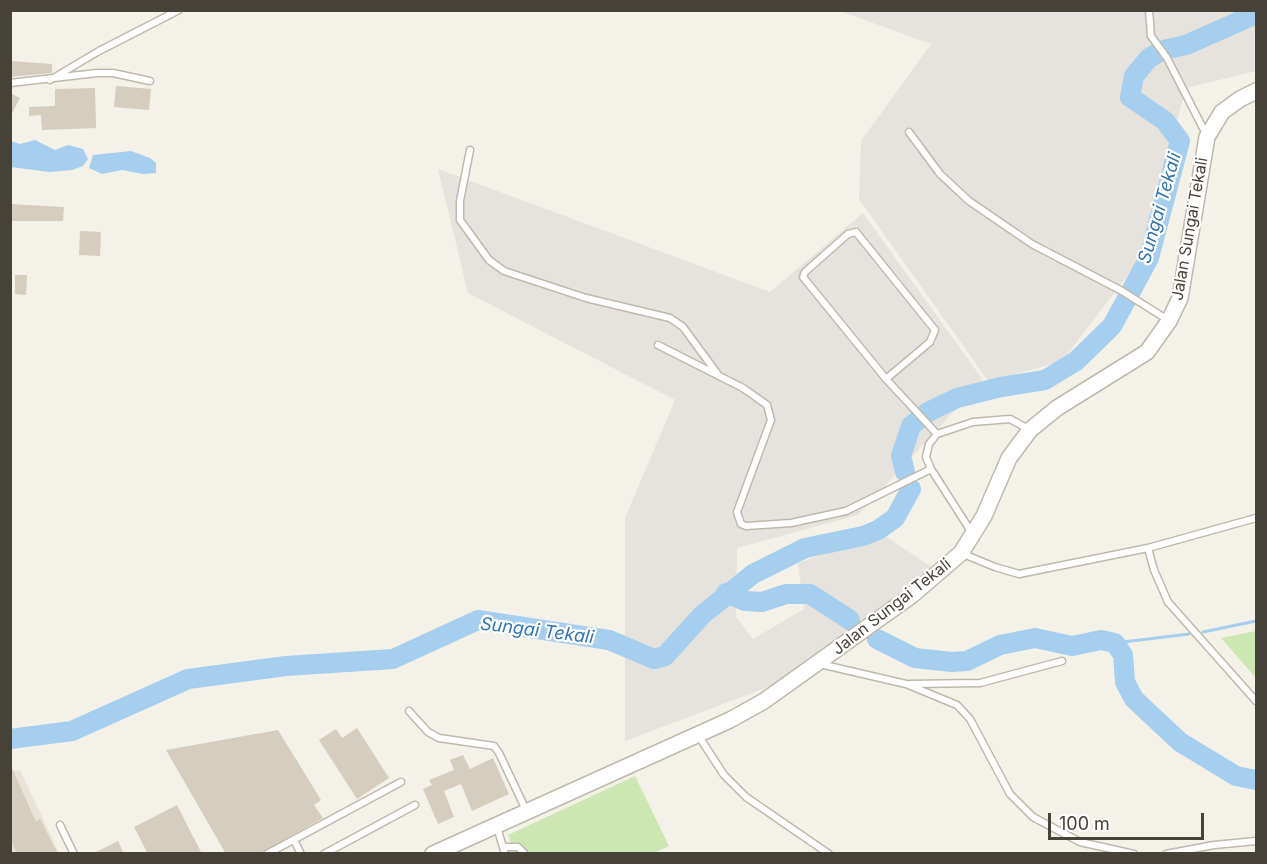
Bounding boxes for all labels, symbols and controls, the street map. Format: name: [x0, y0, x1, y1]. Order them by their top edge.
water label: Sungai Tekali: [1134, 150, 1186, 266]
street label: Jalan Sungai Tekali: [1168, 156, 1212, 302]
street label: Jalan Sungai Tekali: [829, 555, 955, 659]
water label: Sungai Tekali: [479, 613, 595, 649]
scale bar: [1051, 801, 1207, 839]
text: 100 m: [1059, 813, 1110, 834]

